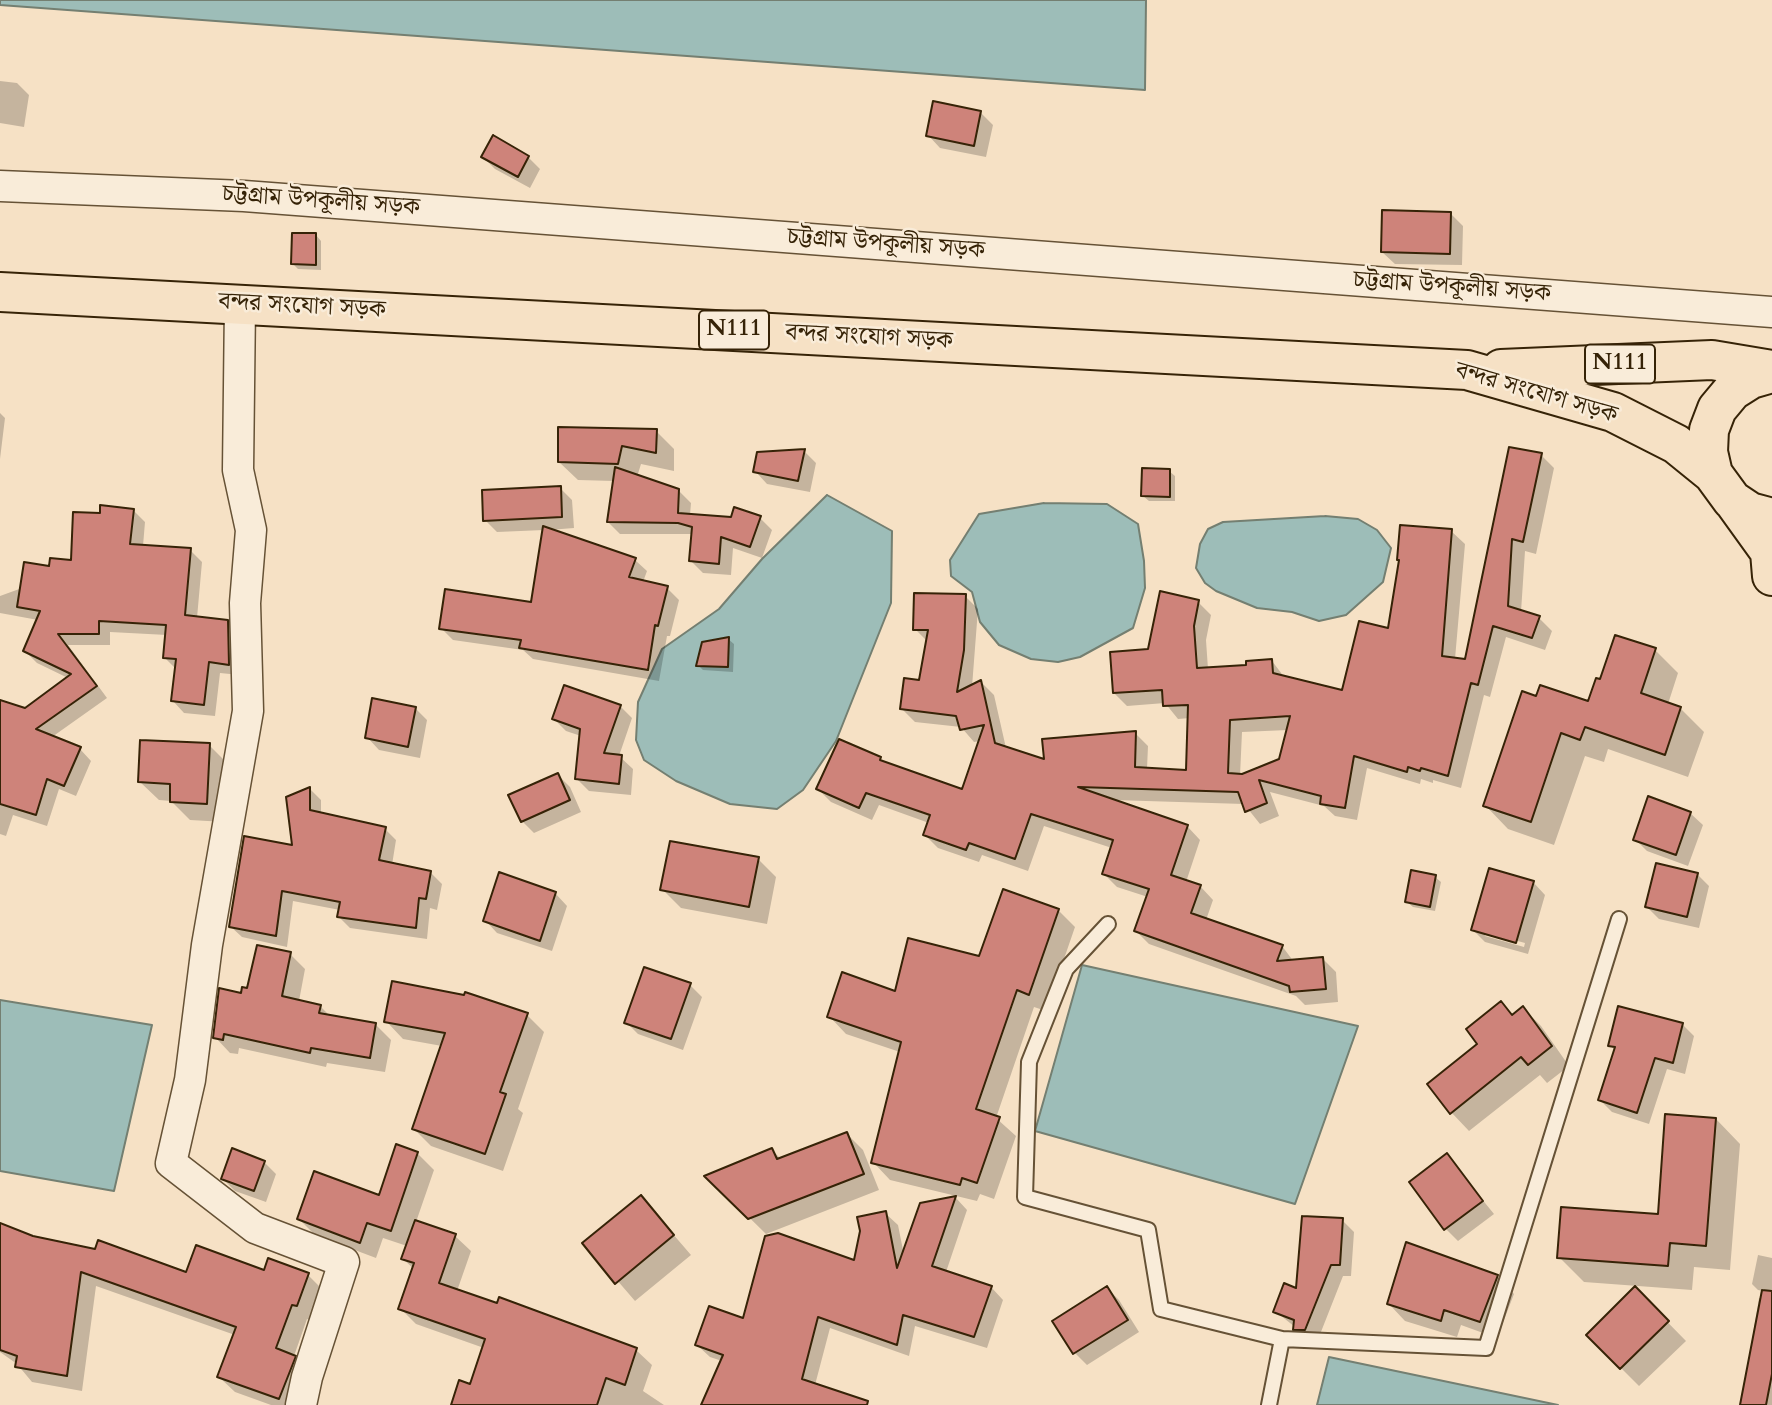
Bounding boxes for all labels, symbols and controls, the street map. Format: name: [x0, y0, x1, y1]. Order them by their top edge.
street label: চট্টগ্রাম উপকূলীয় সড়ক: [221, 181, 421, 223]
street label: চট্টগ্রাম উপকূলীয় সড়ক: [786, 224, 986, 266]
street label: চট্টগ্রাম উপকূলীয় সড়ক: [1352, 267, 1552, 309]
street label: বন্দর সংযোগ সড়ক: [218, 288, 386, 326]
road number: N111: [699, 310, 769, 350]
street label: বন্দর সংযোগ সড়ক: [785, 319, 953, 357]
road number: N111: [1585, 344, 1655, 384]
street label: বন্দর সংযোগ সড়ক: [1451, 357, 1621, 431]

